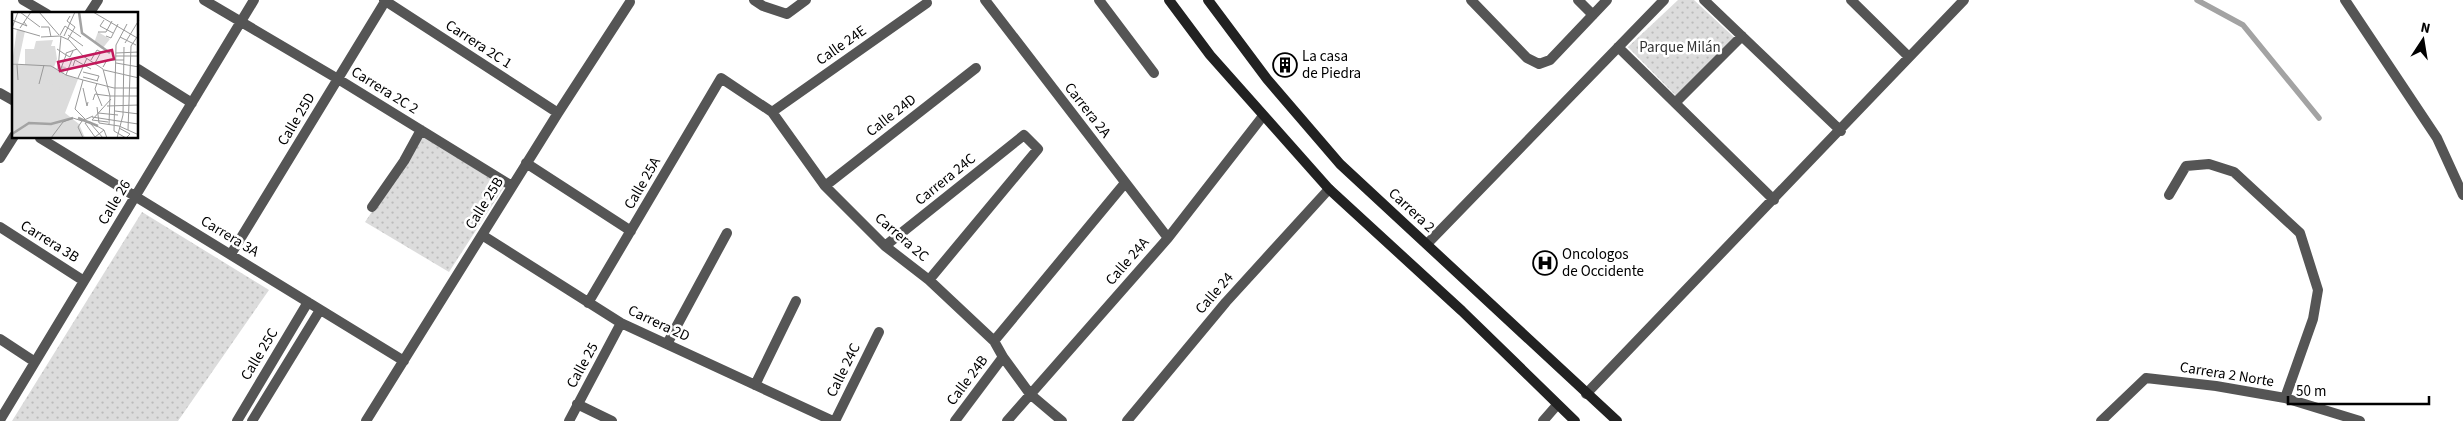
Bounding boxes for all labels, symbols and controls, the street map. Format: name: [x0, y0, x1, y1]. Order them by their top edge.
inset map: [12, 12, 139, 139]
street label: Carrera 2C 1: [441, 15, 516, 74]
north arrow: [2398, 15, 2448, 65]
text: N: [2419, 18, 2432, 39]
street label: Calle 24E: [812, 20, 871, 70]
park label: Parque Milán: [1639, 37, 1721, 58]
place label: La casa de Piedra: [1302, 46, 1361, 84]
building icon: La casa de Piedra: [1272, 52, 1298, 78]
street label: Carrera 2C 2: [347, 61, 422, 119]
street label: Carrera 2A: [1059, 78, 1116, 143]
street label: Calle 25D: [272, 89, 320, 150]
street label: Calle 24D: [862, 89, 921, 142]
street label: Carrera 24C: [910, 148, 981, 210]
street label: Calle 25A: [619, 152, 666, 213]
street label: Calle 25B: [460, 173, 509, 233]
street label: Calle 26: [93, 176, 136, 229]
street label: Carrera 2: [1384, 183, 1440, 237]
street label: Carrera 2C: [870, 208, 934, 267]
street label: Carrera 3A: [197, 211, 264, 263]
street label: Carrera 3B: [16, 215, 83, 268]
street label: Calle 24A: [1101, 232, 1155, 290]
place label: Oncologos de Occidente: [1562, 244, 1644, 282]
hospital icon: Oncologos de Occidente: [1532, 250, 1558, 276]
street label: Calle 24: [1190, 267, 1239, 319]
street label: Carrera 2D: [624, 300, 693, 347]
street label: Calle 25C: [236, 324, 284, 384]
street label: Calle 25: [561, 339, 604, 392]
street label: Calle 24C: [821, 339, 866, 401]
street label: Calle 24B: [942, 351, 993, 410]
street label: Carrera 2 Norte: [2178, 357, 2276, 392]
scale bar: [2288, 374, 2429, 406]
text: 50 m: [2296, 381, 2326, 402]

